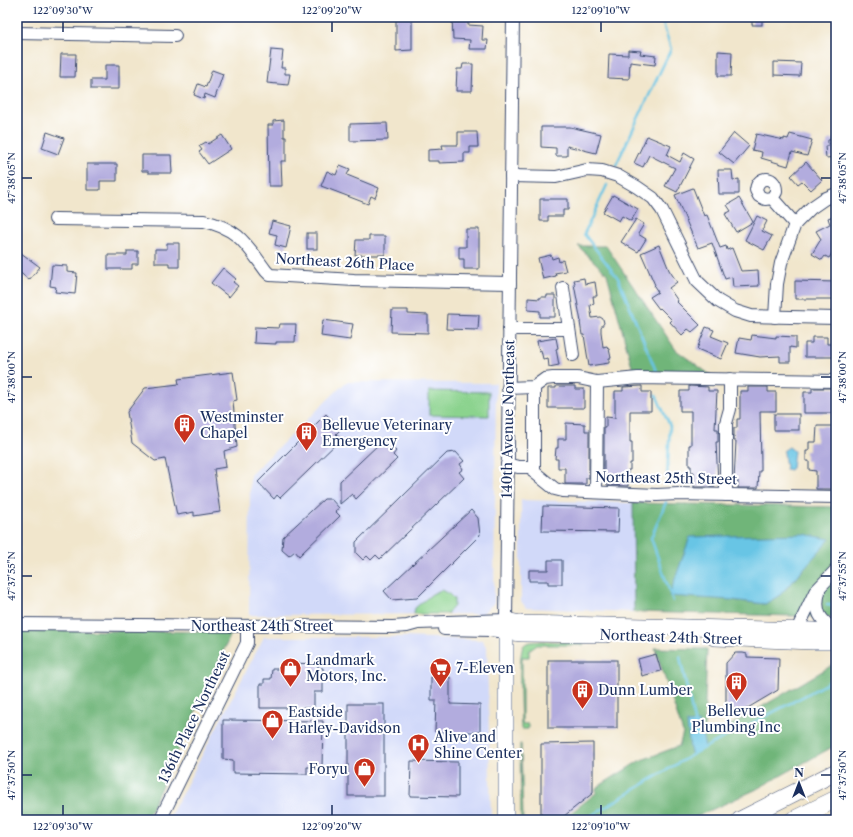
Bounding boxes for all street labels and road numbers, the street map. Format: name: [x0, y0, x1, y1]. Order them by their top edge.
street label: Northeast 26th Place: [275, 249, 415, 275]
street label: 140th Avenue Northeast: [498, 339, 518, 499]
street label: Northeast 25th Street: [595, 468, 737, 488]
street label: Northeast 24th Street: [191, 617, 333, 635]
street label: Northeast 24th Street: [599, 626, 743, 648]
street label: 136th Place Northeast: [154, 648, 234, 786]

